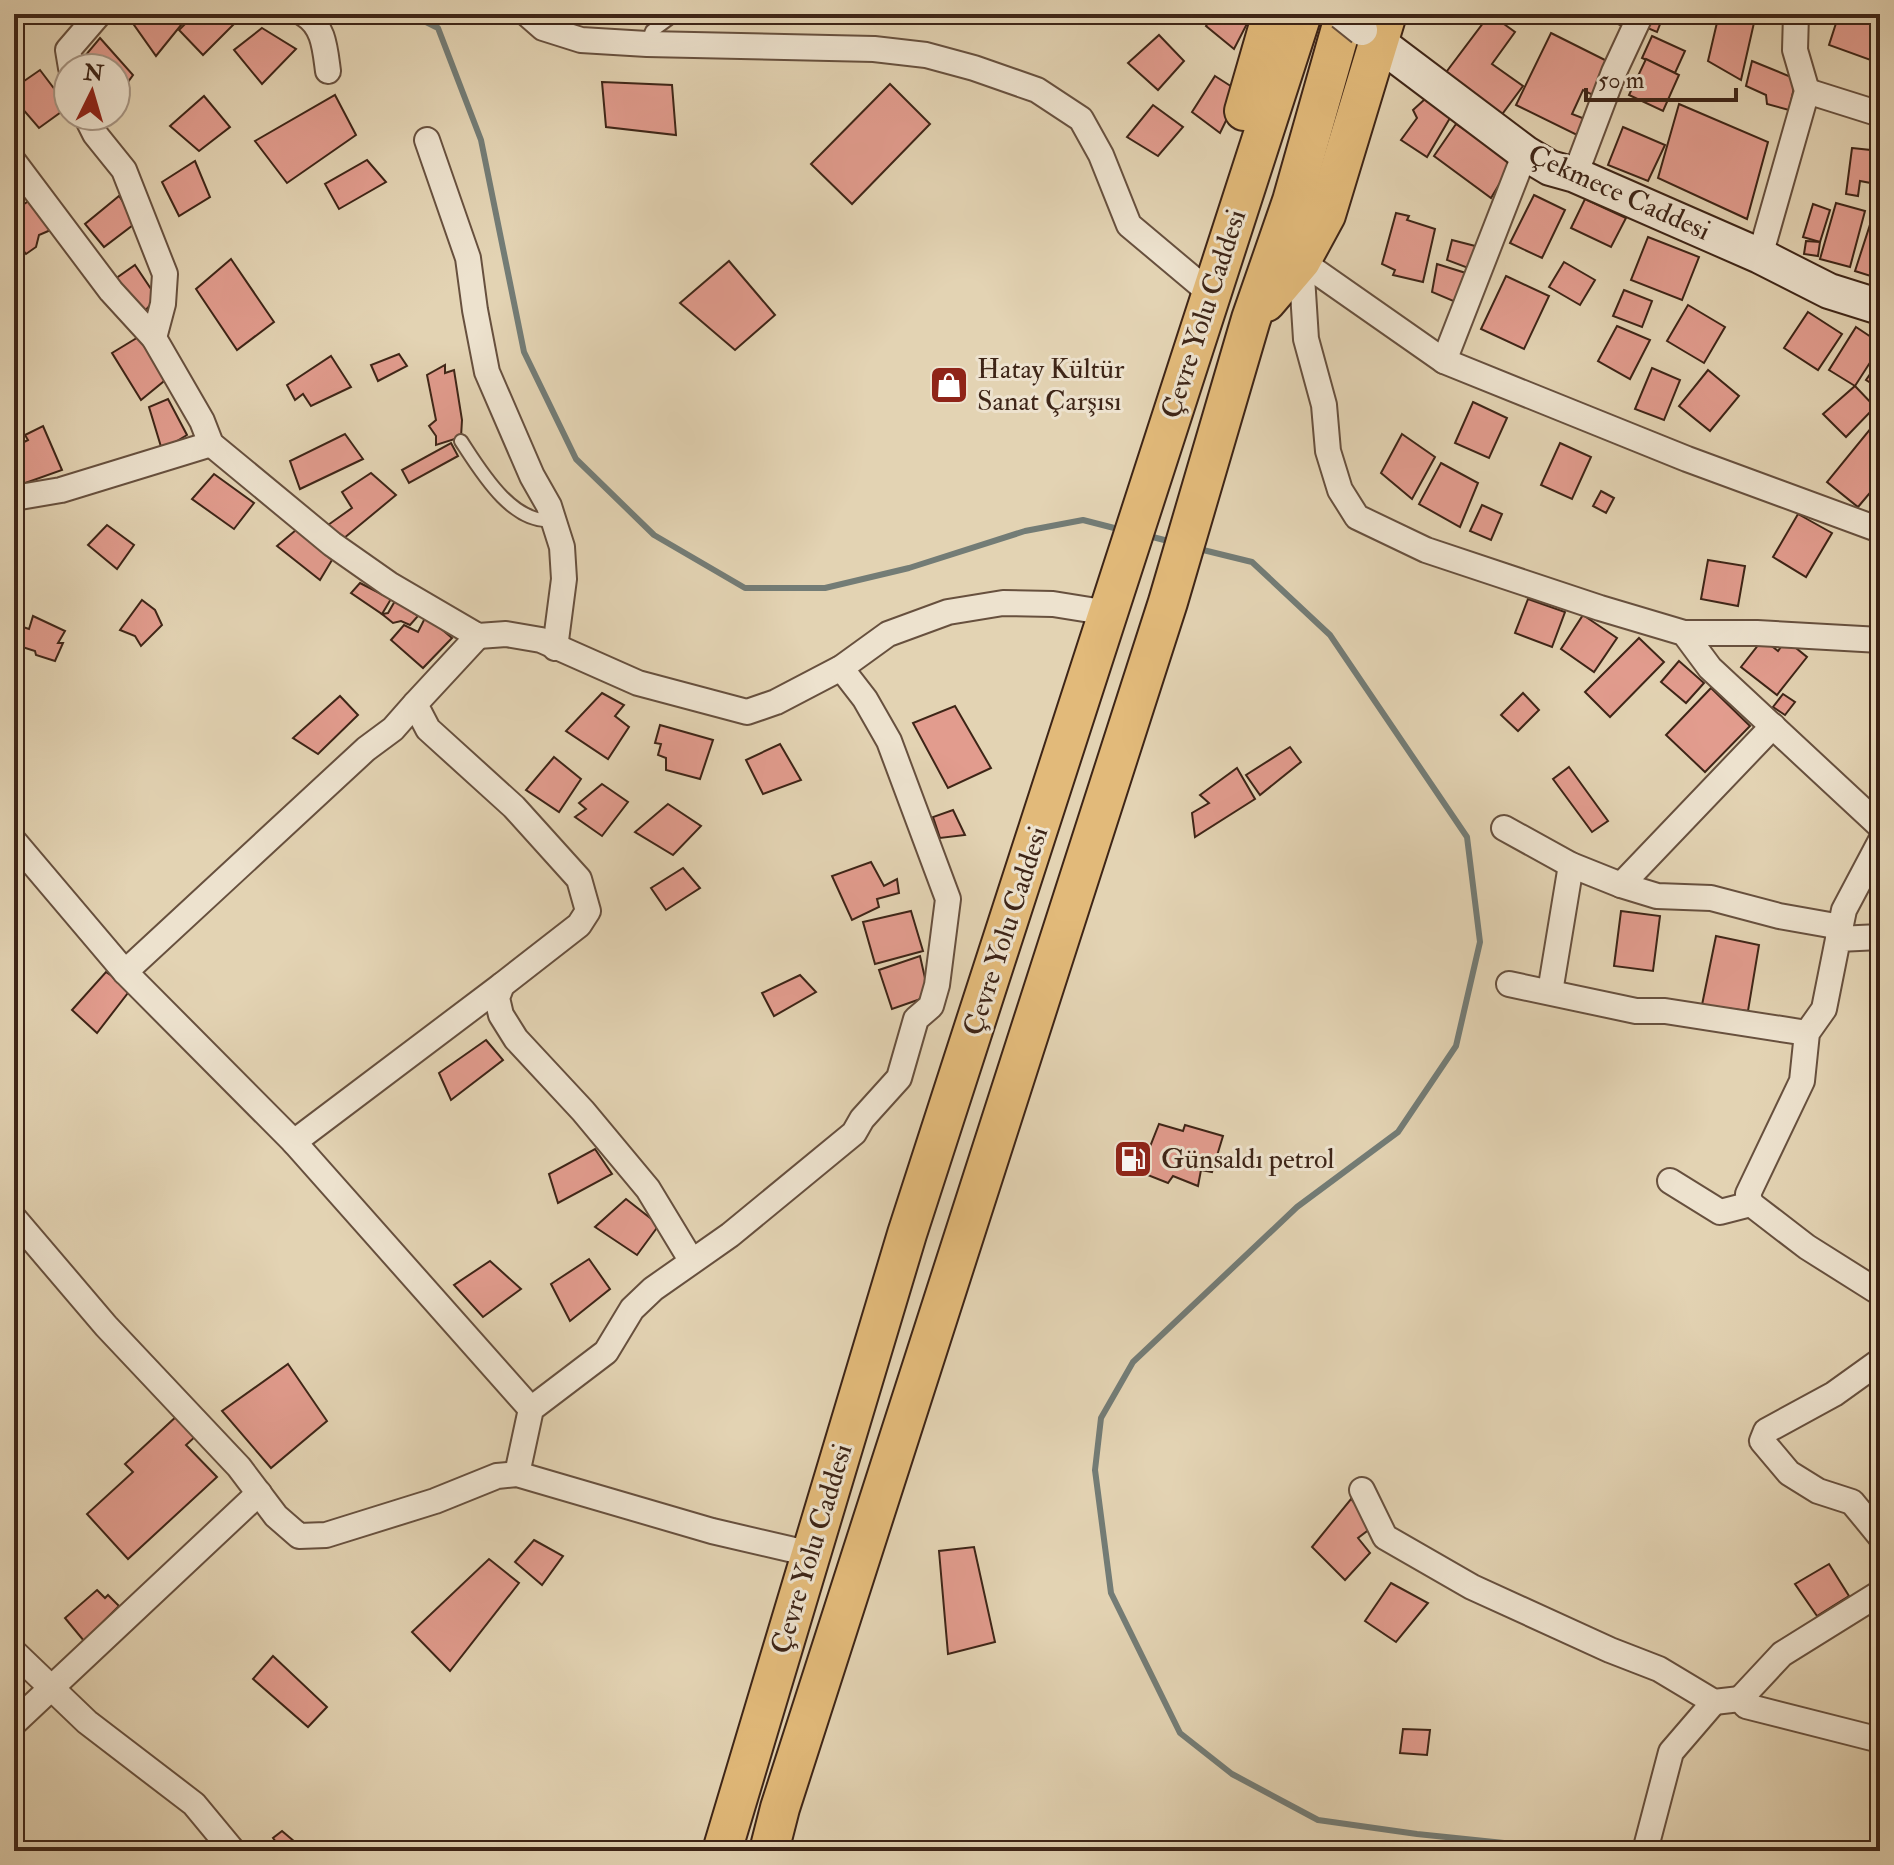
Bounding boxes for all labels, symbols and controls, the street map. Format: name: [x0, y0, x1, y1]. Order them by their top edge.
north arrow: [52, 52, 132, 132]
scale bar: [1586, 52, 1736, 102]
text: N: [82, 58, 105, 88]
text: 50 m: [1598, 65, 1645, 96]
street label: Çekmece Caddesi: [1522, 137, 1716, 249]
street label: Çevre Yolu Caddesi: [1154, 205, 1254, 423]
place label: Hatay Kültür Sanat Çarşısı: [977, 352, 1125, 419]
shop icon: Hatay Kültür Sanat Çarşısı: [928, 364, 970, 406]
street label: Çevre Yolu Caddesi: [956, 822, 1056, 1040]
fuel station icon: Günsaldı petrol: [1112, 1138, 1154, 1180]
place label: Günsaldı petrol: [1161, 1142, 1335, 1177]
street label: Çevre Yolu Caddesi: [763, 1440, 861, 1658]

